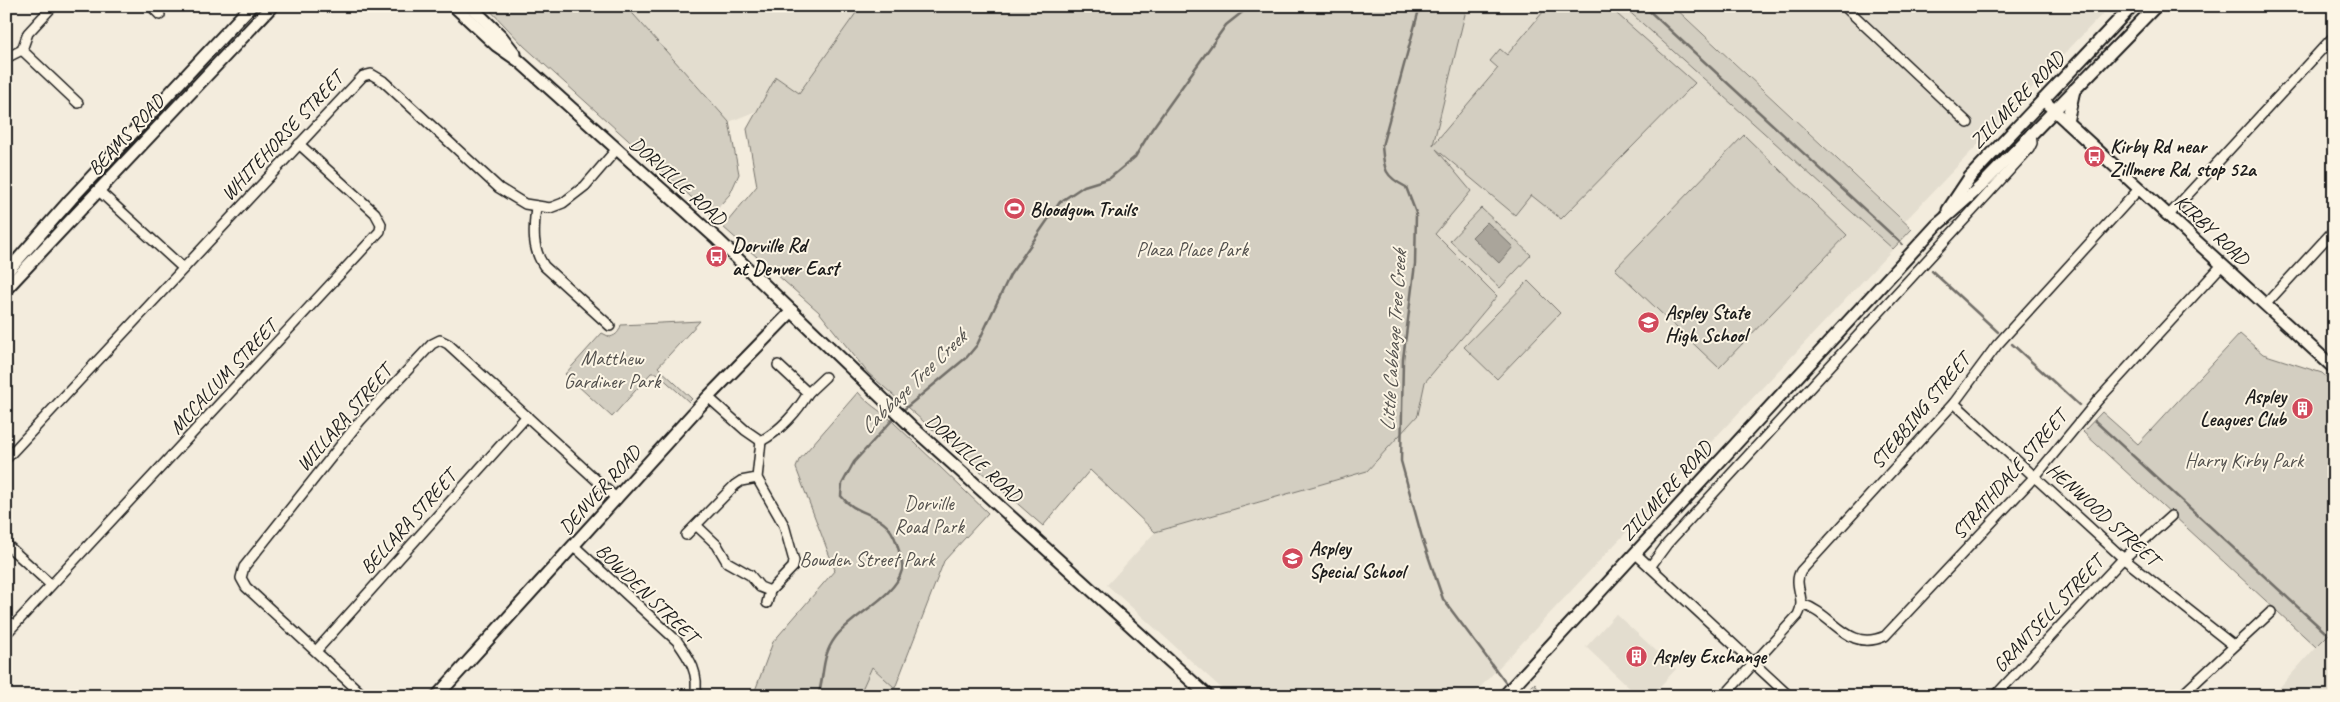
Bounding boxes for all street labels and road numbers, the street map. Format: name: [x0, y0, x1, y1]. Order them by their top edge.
street label: ZILLMERE ROAD: [1964, 45, 2071, 154]
street label: WHITEHORSE STREET: [216, 63, 351, 206]
street label: BEAMS ROAD: [82, 88, 171, 181]
street label: DORVILLE ROAD: [625, 131, 733, 232]
street label: KIRBY ROAD: [2169, 189, 2256, 273]
street label: MCCALLUM STREET: [164, 312, 285, 439]
street label: STEBBING STREET: [1864, 345, 1978, 474]
street label: WILLARA STREET: [291, 356, 400, 476]
street label: STRATHDALE STREET: [1946, 402, 2075, 545]
street label: DORVILLE ROAD: [921, 408, 1029, 509]
street label: ZILLMERE ROAD: [1615, 435, 1718, 546]
street label: DENVER ROAD: [554, 439, 648, 539]
street label: HENWOOD STREET: [2042, 457, 2168, 574]
street label: BELLARA STREET: [355, 461, 465, 579]
street label: BOWDEN STREET: [591, 538, 707, 651]
street label: GRANTSELL STREET: [1988, 547, 2112, 677]

